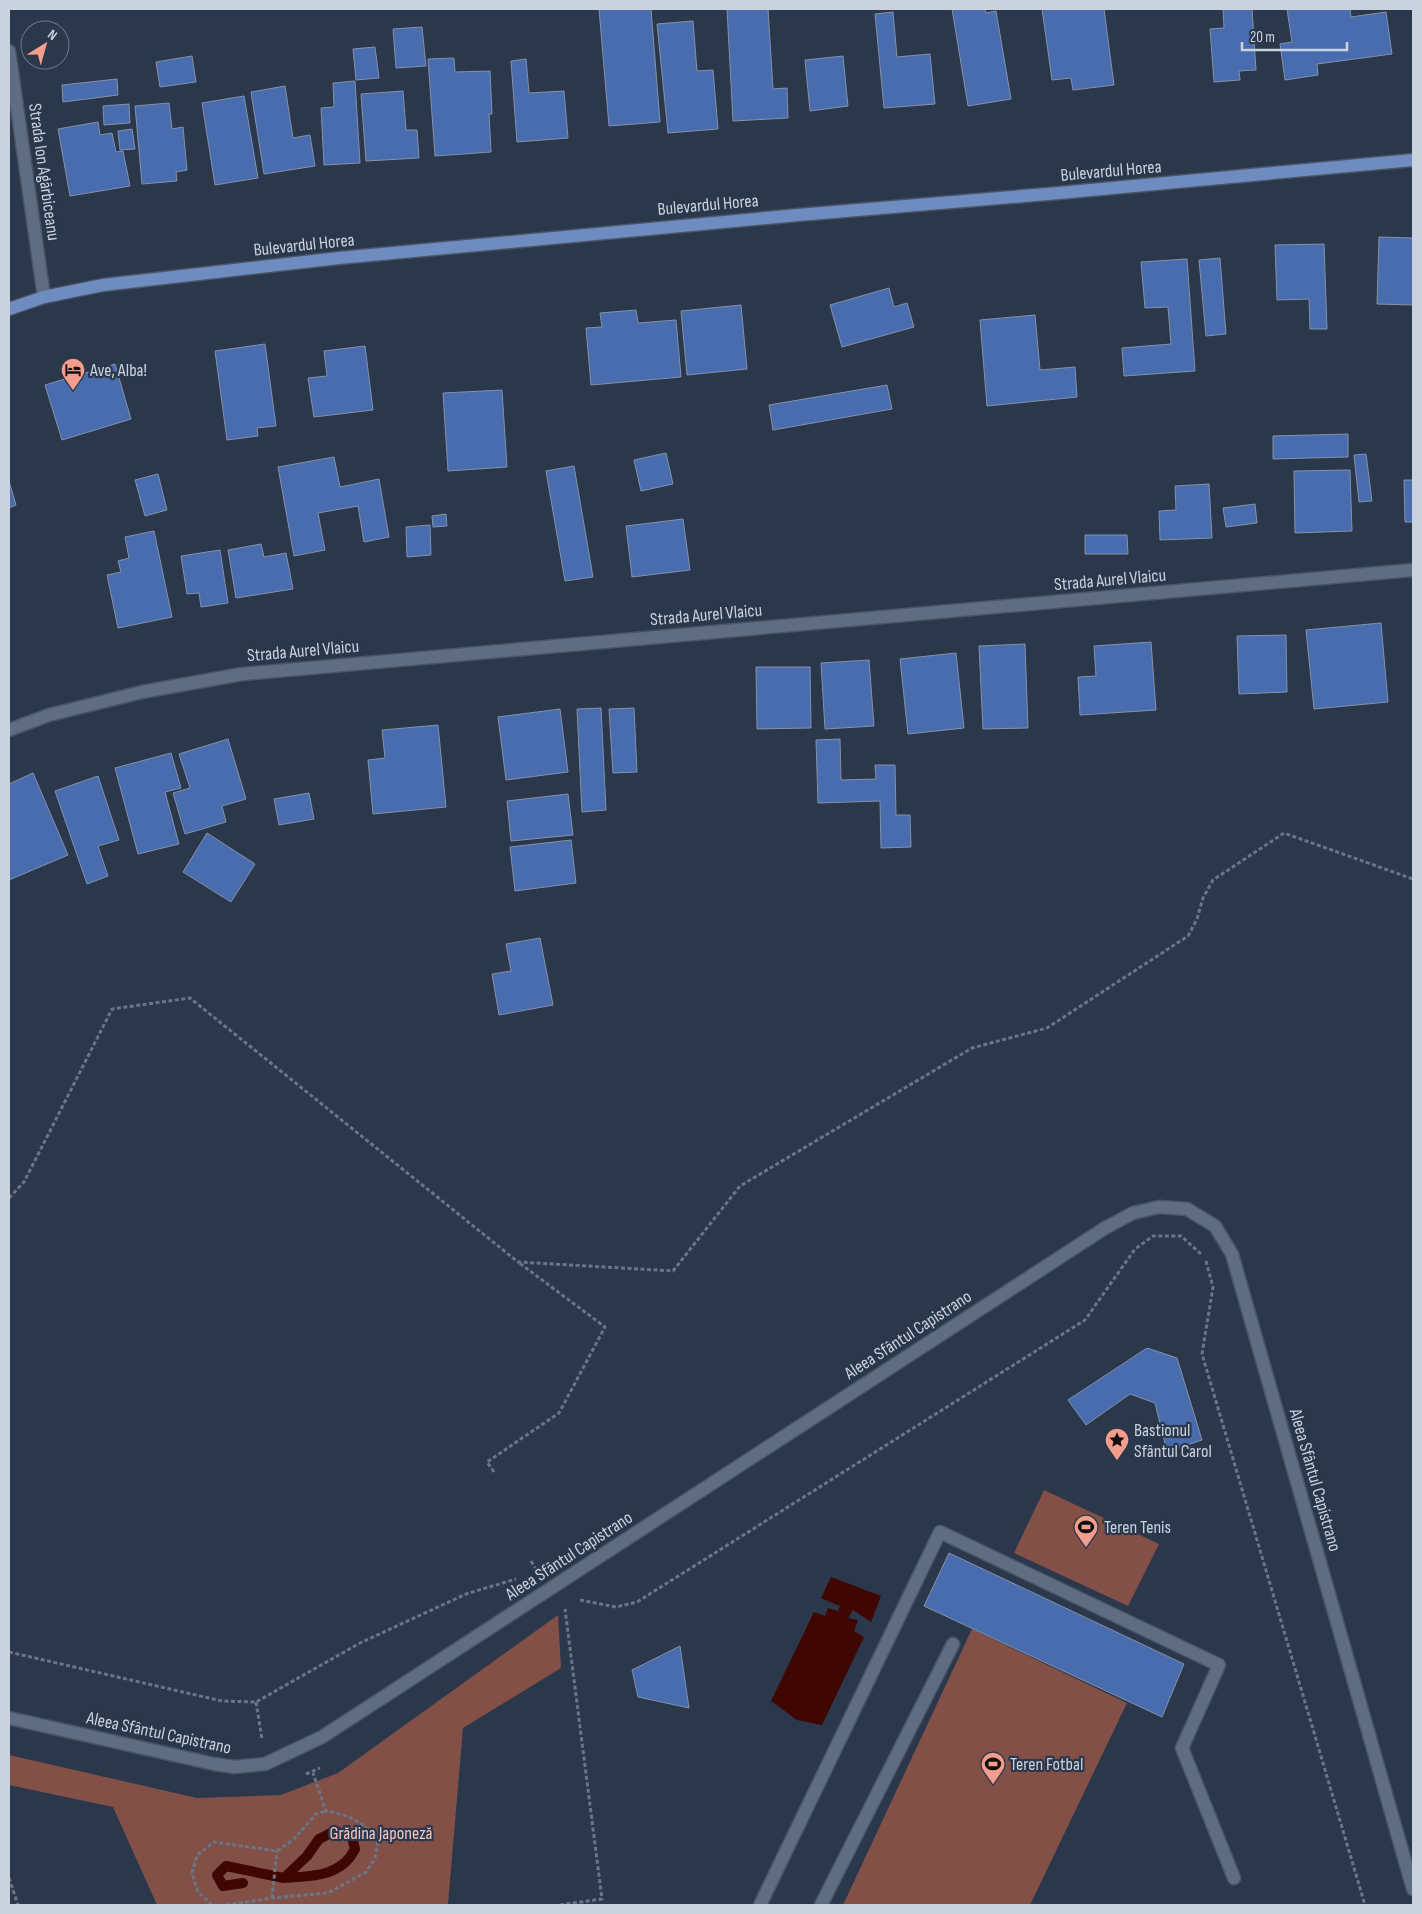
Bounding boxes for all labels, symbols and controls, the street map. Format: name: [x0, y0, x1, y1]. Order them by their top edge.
north arrow: [20, 20, 70, 70]
scale bar: [1242, 20, 1347, 52]
text: N: [44, 26, 61, 44]
text: 20 m: [1250, 28, 1275, 47]
street label: Strada Ion Agârbiceanu: [24, 102, 64, 242]
street label: Bulevardul Horea: [1060, 156, 1162, 186]
street label: Bulevardul Horea: [657, 190, 759, 220]
street label: Bulevardul Horea: [252, 229, 356, 261]
hotel icon: Ave, Alba!: [60, 357, 86, 391]
place label: Ave, Alba!: [89, 360, 147, 381]
street label: Strada Aurel Vlaicu: [1053, 565, 1167, 595]
street label: Strada Aurel Vlaicu: [649, 600, 763, 630]
street label: Strada Aurel Vlaicu: [246, 636, 360, 666]
street label: Aleea Sfântul Capistrano: [840, 1286, 976, 1384]
street label: Aleea Sfântul Capistrano: [1284, 1405, 1345, 1554]
place label: Bastionul Sfântul Carol: [1134, 1420, 1212, 1462]
place icon: Bastionul Sfântul Carol: [1104, 1427, 1130, 1461]
street label: Aleea Sfântul Capistrano: [501, 1507, 637, 1605]
sports icon: Teren Tenis: [1073, 1514, 1099, 1548]
place label: Teren Tenis: [1104, 1517, 1171, 1538]
street label: Aleea Sfântul Capistrano: [84, 1707, 233, 1759]
sports icon: Teren Fotbal: [980, 1751, 1006, 1785]
place label: Teren Fotbal: [1010, 1754, 1083, 1775]
park label: Grădina Japoneză: [329, 1823, 433, 1844]

